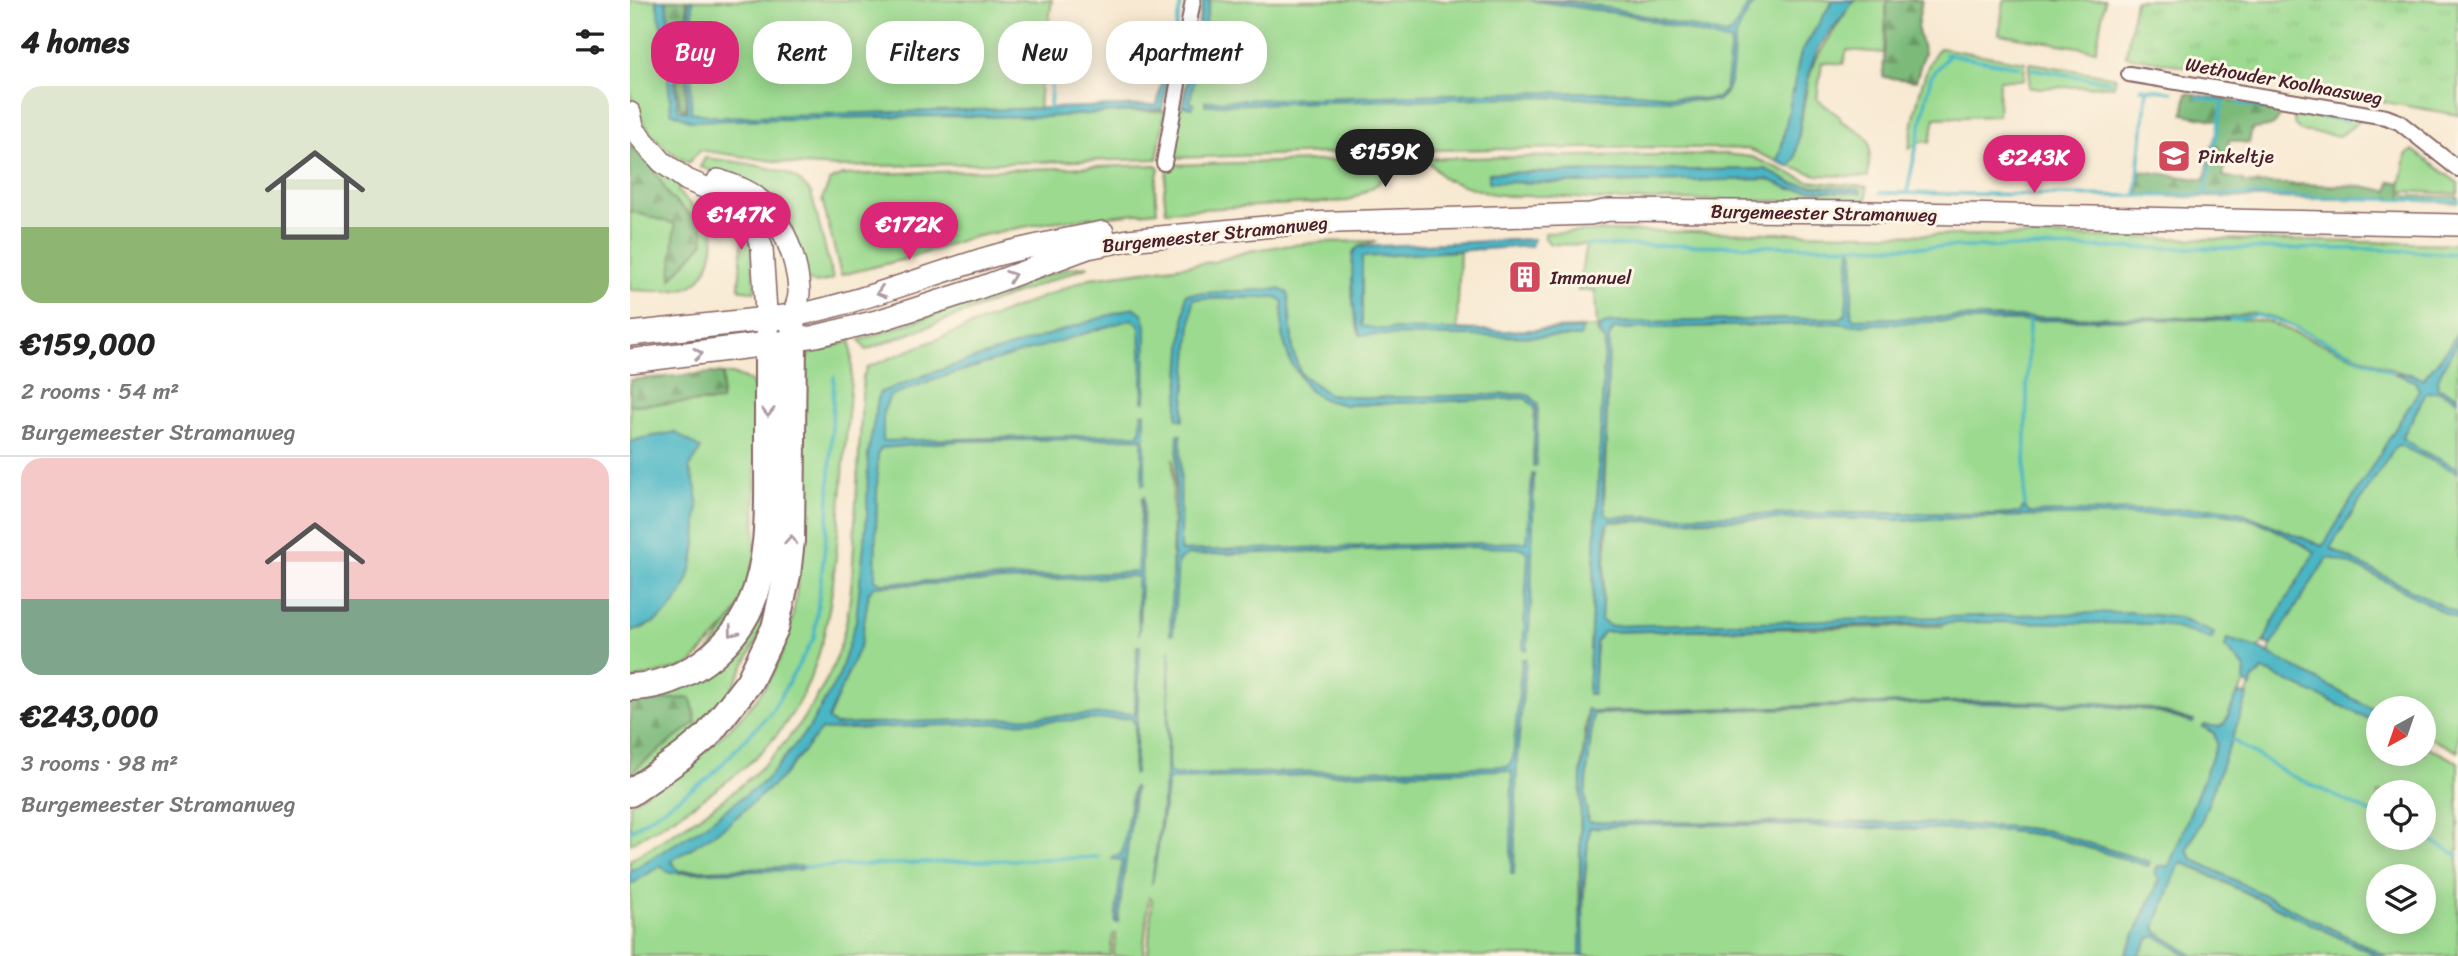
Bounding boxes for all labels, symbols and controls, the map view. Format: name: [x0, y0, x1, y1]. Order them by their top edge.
text: 4 homes: [21, 15, 129, 69]
chip: Buy: [651, 21, 739, 84]
chip: Rent: [753, 21, 852, 84]
chip: Filters: [866, 21, 984, 84]
chip: New: [998, 21, 1092, 84]
chip: Apartment: [1106, 21, 1267, 84]
icon: filters: [571, 23, 609, 61]
street label: Wethouder Koolhaasweg: [2183, 47, 2385, 115]
pin: €159K: [1336, 130, 1434, 189]
text: €159K: [1351, 131, 1419, 172]
icon: home: [252, 132, 378, 258]
pin: €243K: [1985, 136, 2083, 195]
text: €243K: [1999, 137, 2069, 178]
school or university icon: Pinkeltje: [2155, 137, 2193, 175]
place label: Pinkeltje: [2198, 140, 2274, 173]
pin: €147K: [692, 192, 790, 252]
text: €147K: [708, 194, 774, 235]
street label: Burgemeester Stramanweg: [1710, 195, 1938, 231]
pin: €172K: [860, 202, 958, 262]
text: €172K: [876, 204, 942, 245]
street label: Burgemeester Stramanweg: [1100, 206, 1330, 262]
building icon: Immanuel: [1506, 258, 1544, 296]
place label: Immanuel: [1549, 261, 1632, 294]
one-way arrow: [1004, 270, 1016, 284]
one-way arrow: [876, 284, 888, 298]
text: €159,000: [21, 317, 156, 371]
one-way arrow: [693, 347, 704, 362]
text: 2 rooms · 54 m²: [21, 371, 179, 412]
one-way arrow: [760, 407, 776, 418]
text: Burgemeester Stramanweg: [21, 412, 296, 453]
icon: home: [252, 504, 378, 630]
one-way arrow: [783, 534, 798, 545]
one-way arrow: [729, 625, 742, 637]
text: €243,000: [21, 689, 158, 743]
north arrow: [2366, 696, 2436, 766]
map controls: [2366, 696, 2436, 934]
text: 3 rooms · 98 m²: [21, 743, 178, 784]
button: locate: [2366, 780, 2436, 850]
text: Burgemeester Stramanweg: [21, 784, 296, 825]
button: layers: [2366, 864, 2436, 934]

